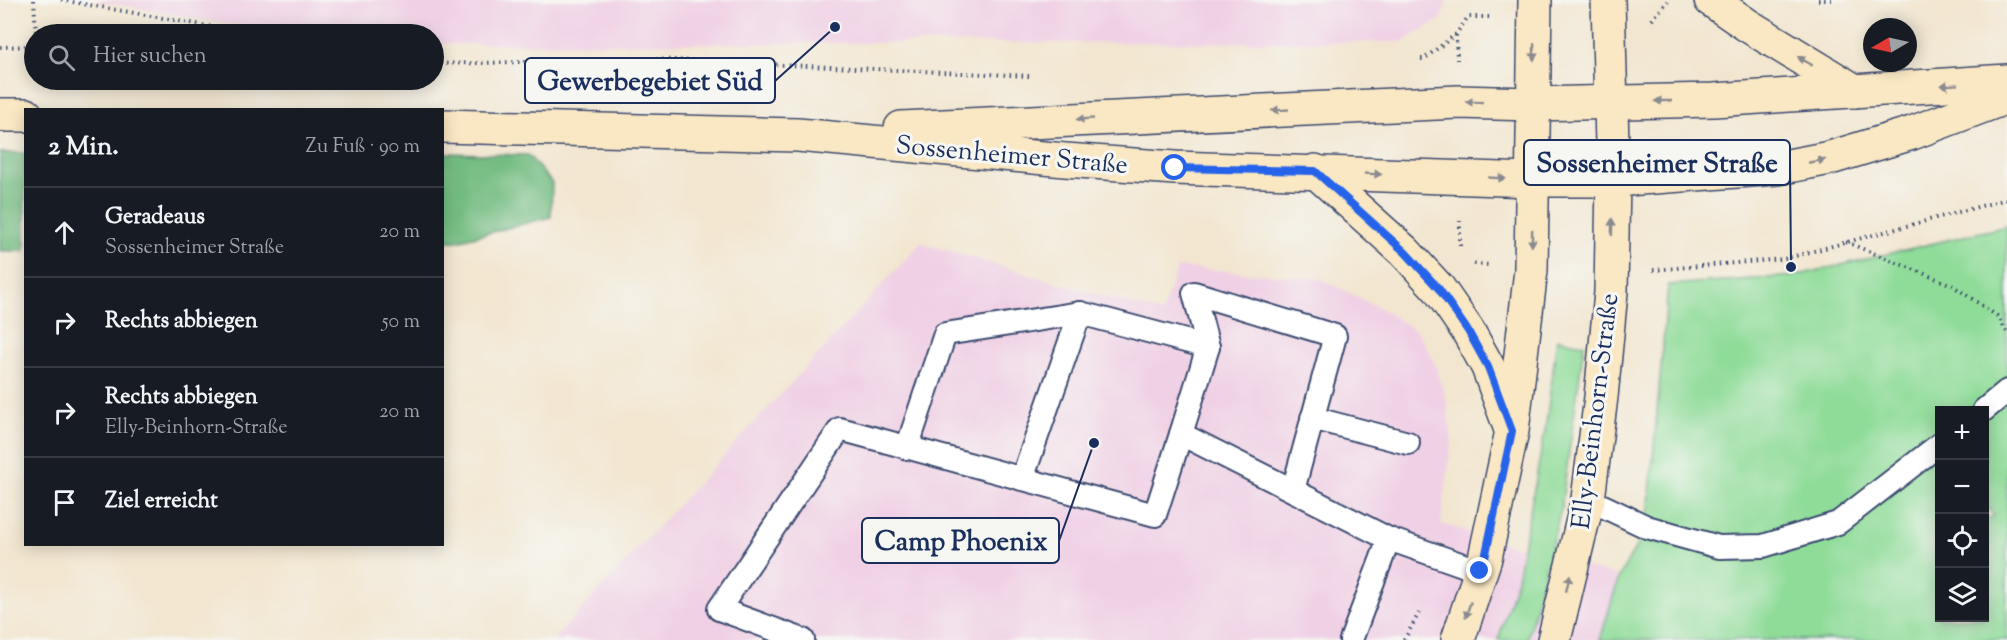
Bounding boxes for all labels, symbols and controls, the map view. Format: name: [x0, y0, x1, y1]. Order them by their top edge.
north arrow: [1863, 18, 1917, 72]
search box: [24, 24, 444, 90]
icon: search: [45, 41, 78, 74]
text: Hier suchen: [93, 41, 207, 73]
one-way arrow: [1529, 42, 1539, 61]
one-way arrow: [1797, 55, 1813, 66]
callout: Gewerbegebiet Süd: [525, 58, 775, 103]
text: Gewerbegebiet Süd: [537, 64, 763, 103]
one-way arrow: [1939, 80, 1958, 89]
one-way arrow: [1653, 96, 1672, 106]
one-way arrow: [1465, 98, 1484, 107]
one-way arrow: [1270, 106, 1289, 115]
one-way arrow: [1075, 115, 1094, 124]
street label: Sossenheimer Straße: [894, 128, 1129, 185]
text: 2 Min.: [48, 129, 119, 166]
text: Zu Fuß · 90 m: [305, 133, 420, 162]
callout: Sossenheimer Straße: [1524, 140, 1790, 185]
text: Sossenheimer Straße: [1536, 146, 1778, 185]
route start: [1161, 154, 1187, 180]
one-way arrow: [1808, 156, 1827, 165]
one-way arrow: [1364, 169, 1383, 178]
one-way arrow: [1487, 173, 1506, 183]
text: Geradeaus: [105, 202, 205, 234]
icon: ahead: [48, 216, 81, 249]
one-way arrow: [1607, 217, 1617, 236]
text: 20 m: [379, 218, 420, 247]
one-way arrow: [1527, 229, 1537, 248]
text: Sossenheimer Straße: [105, 234, 284, 263]
street label: Elly-Beinhorn-Straße: [1564, 291, 1629, 531]
icon: right: [48, 306, 81, 339]
text: Rechts abbiegen: [105, 306, 258, 338]
text: 50 m: [382, 308, 420, 337]
text: Rechts abbiegen: [105, 382, 258, 414]
icon: right: [48, 396, 81, 429]
text: 20 m: [379, 398, 420, 427]
map controls: [1935, 406, 1989, 622]
button: +: [1935, 406, 1989, 460]
text: Elly-Beinhorn-Straße: [105, 414, 288, 443]
button: −: [1935, 460, 1989, 514]
icon: arrive: [48, 486, 81, 519]
text: Ziel erreicht: [105, 486, 218, 518]
button: locate: [1935, 514, 1989, 568]
callout: Camp Phoenix: [862, 518, 1059, 563]
text: Camp Phoenix: [874, 524, 1048, 563]
route end: [1466, 557, 1492, 583]
button: layers: [1935, 568, 1989, 622]
one-way arrow: [1564, 574, 1574, 592]
one-way arrow: [1463, 601, 1472, 619]

